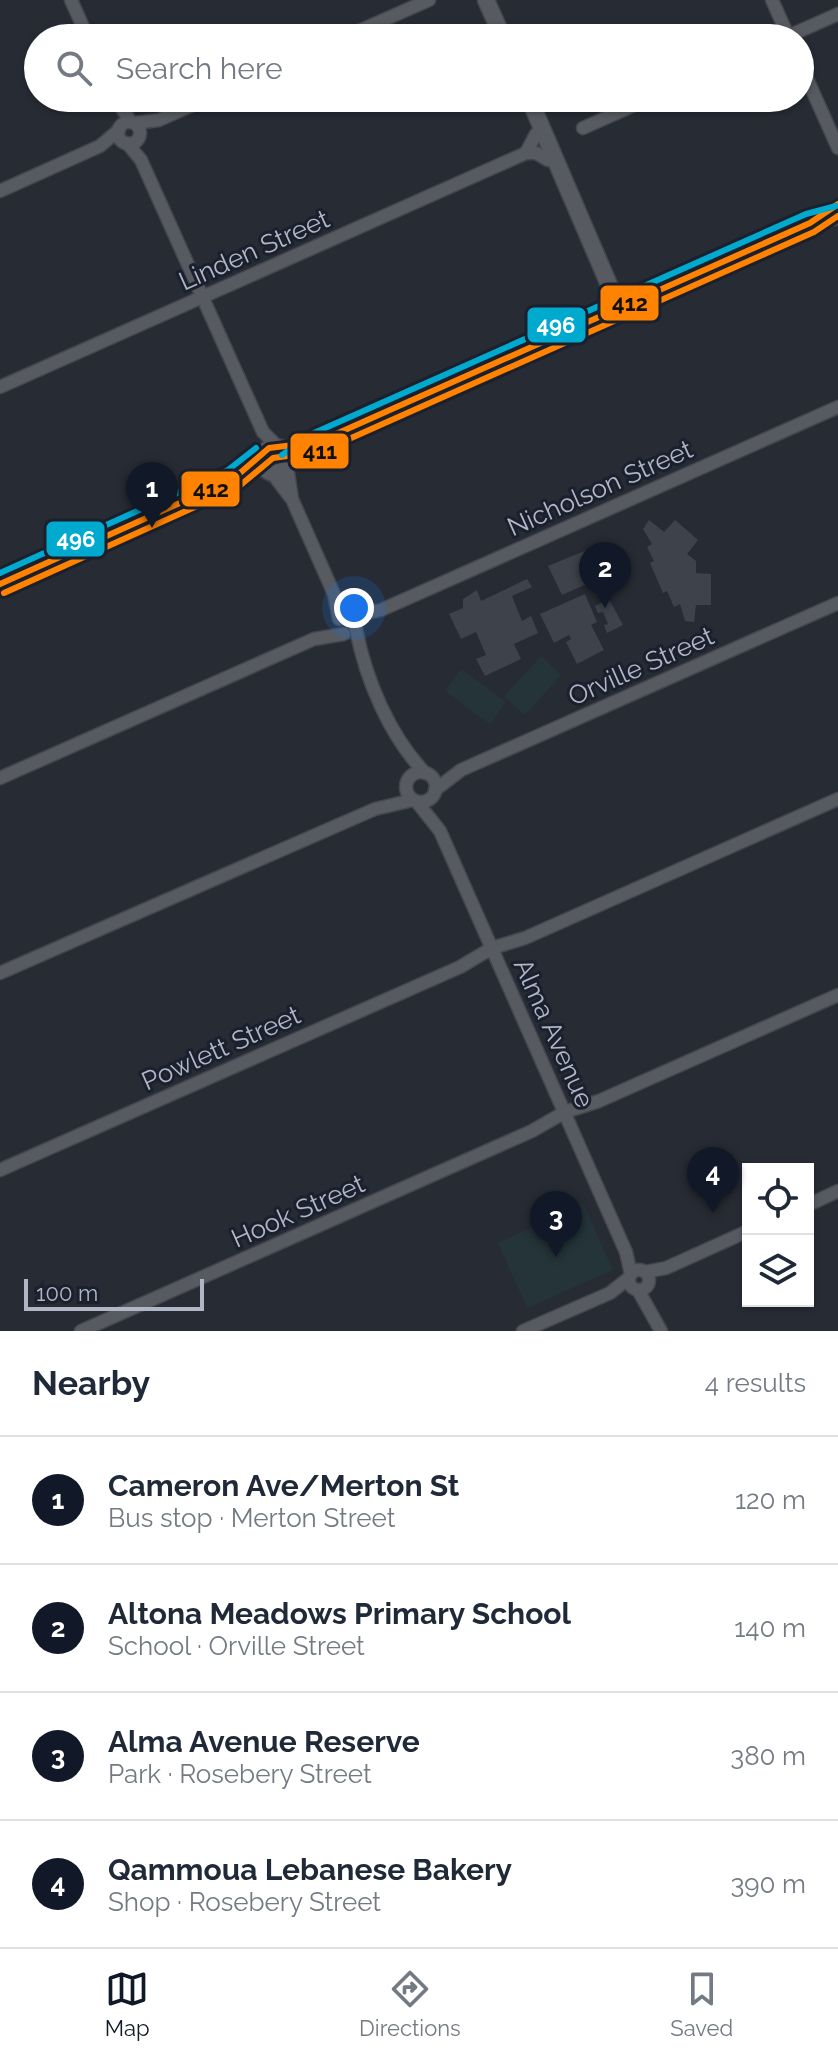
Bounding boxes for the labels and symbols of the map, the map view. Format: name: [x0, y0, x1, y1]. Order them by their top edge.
street label: Linden Street: [174, 203, 334, 297]
line badge: 412: [599, 284, 660, 322]
text: 412: [612, 290, 648, 316]
line badge: 496: [526, 306, 587, 344]
text: 496: [537, 312, 575, 338]
line badge: 411: [289, 432, 350, 470]
street label: Nicholson Street: [503, 434, 698, 542]
text: 411: [303, 438, 337, 464]
pin: 1: [126, 462, 178, 528]
line badge: 412: [180, 470, 241, 508]
text: 412: [193, 476, 229, 502]
line badge: 496: [45, 520, 106, 558]
text: 496: [57, 526, 95, 552]
pin: 2: [579, 542, 631, 608]
your location: [334, 588, 374, 628]
street label: Orville Street: [564, 620, 719, 711]
street label: Alma Avenue: [508, 954, 600, 1112]
street label: Powlett Street: [137, 1000, 305, 1096]
pin: 4: [687, 1147, 739, 1213]
street label: Hook Street: [227, 1168, 369, 1254]
pin: 3: [530, 1191, 582, 1257]
scale bar: [24, 1275, 204, 1311]

